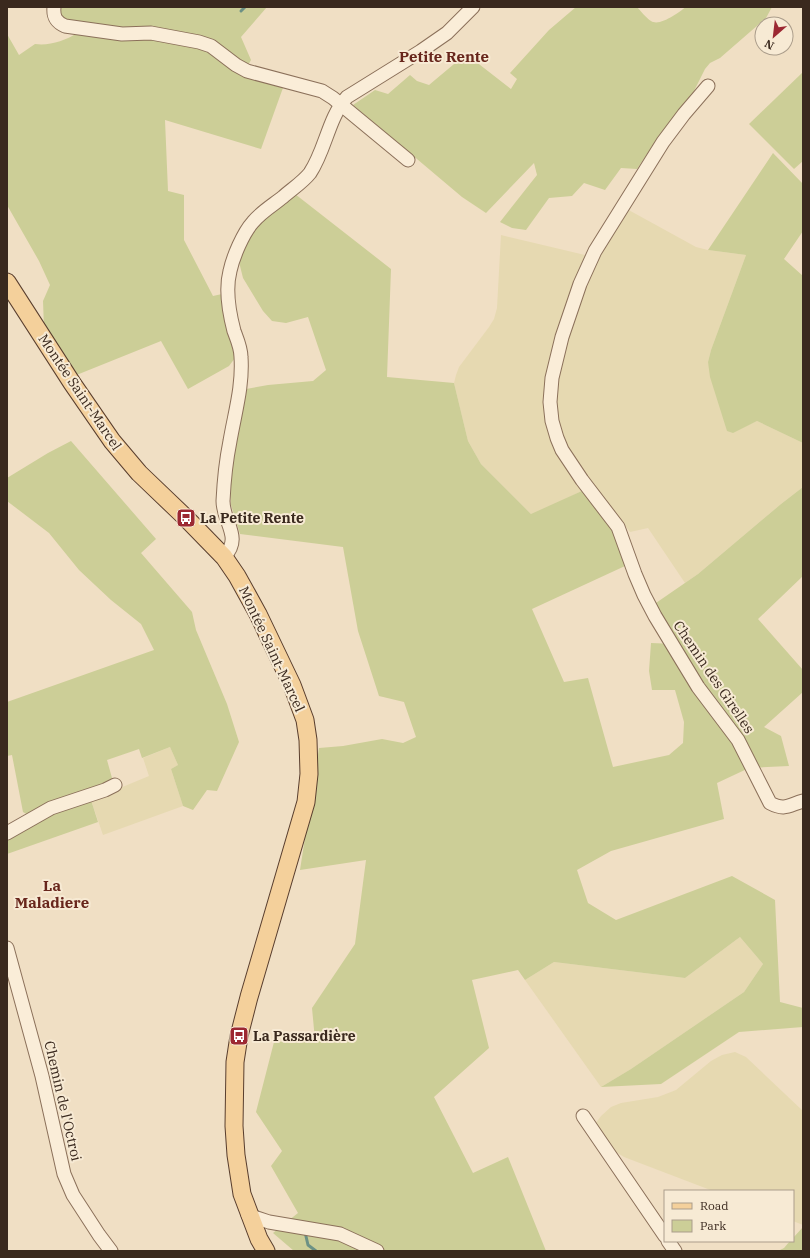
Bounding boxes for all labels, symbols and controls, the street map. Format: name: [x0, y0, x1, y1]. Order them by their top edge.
north arrow: [754, 16, 794, 56]
text: N: [762, 36, 776, 53]
district label: Petite Rente: [399, 47, 489, 66]
street label: Montée Saint-Marcel: [34, 330, 126, 454]
bus stop icon: La Petite Rente: [175, 507, 197, 529]
place label: La Petite Rente: [200, 509, 304, 527]
street label: Montée Saint-Marcel: [235, 583, 309, 715]
street label: Chemin des Girelles: [670, 617, 759, 737]
district label: La Maladiere: [15, 876, 89, 912]
bus stop icon: La Passardière: [228, 1025, 250, 1047]
place label: La Passardière: [253, 1027, 356, 1045]
street label: Chemin de l'Octroi: [40, 1039, 86, 1163]
legend: [664, 1190, 794, 1242]
text: Road: [700, 1198, 729, 1213]
text: Park: [700, 1218, 726, 1233]

